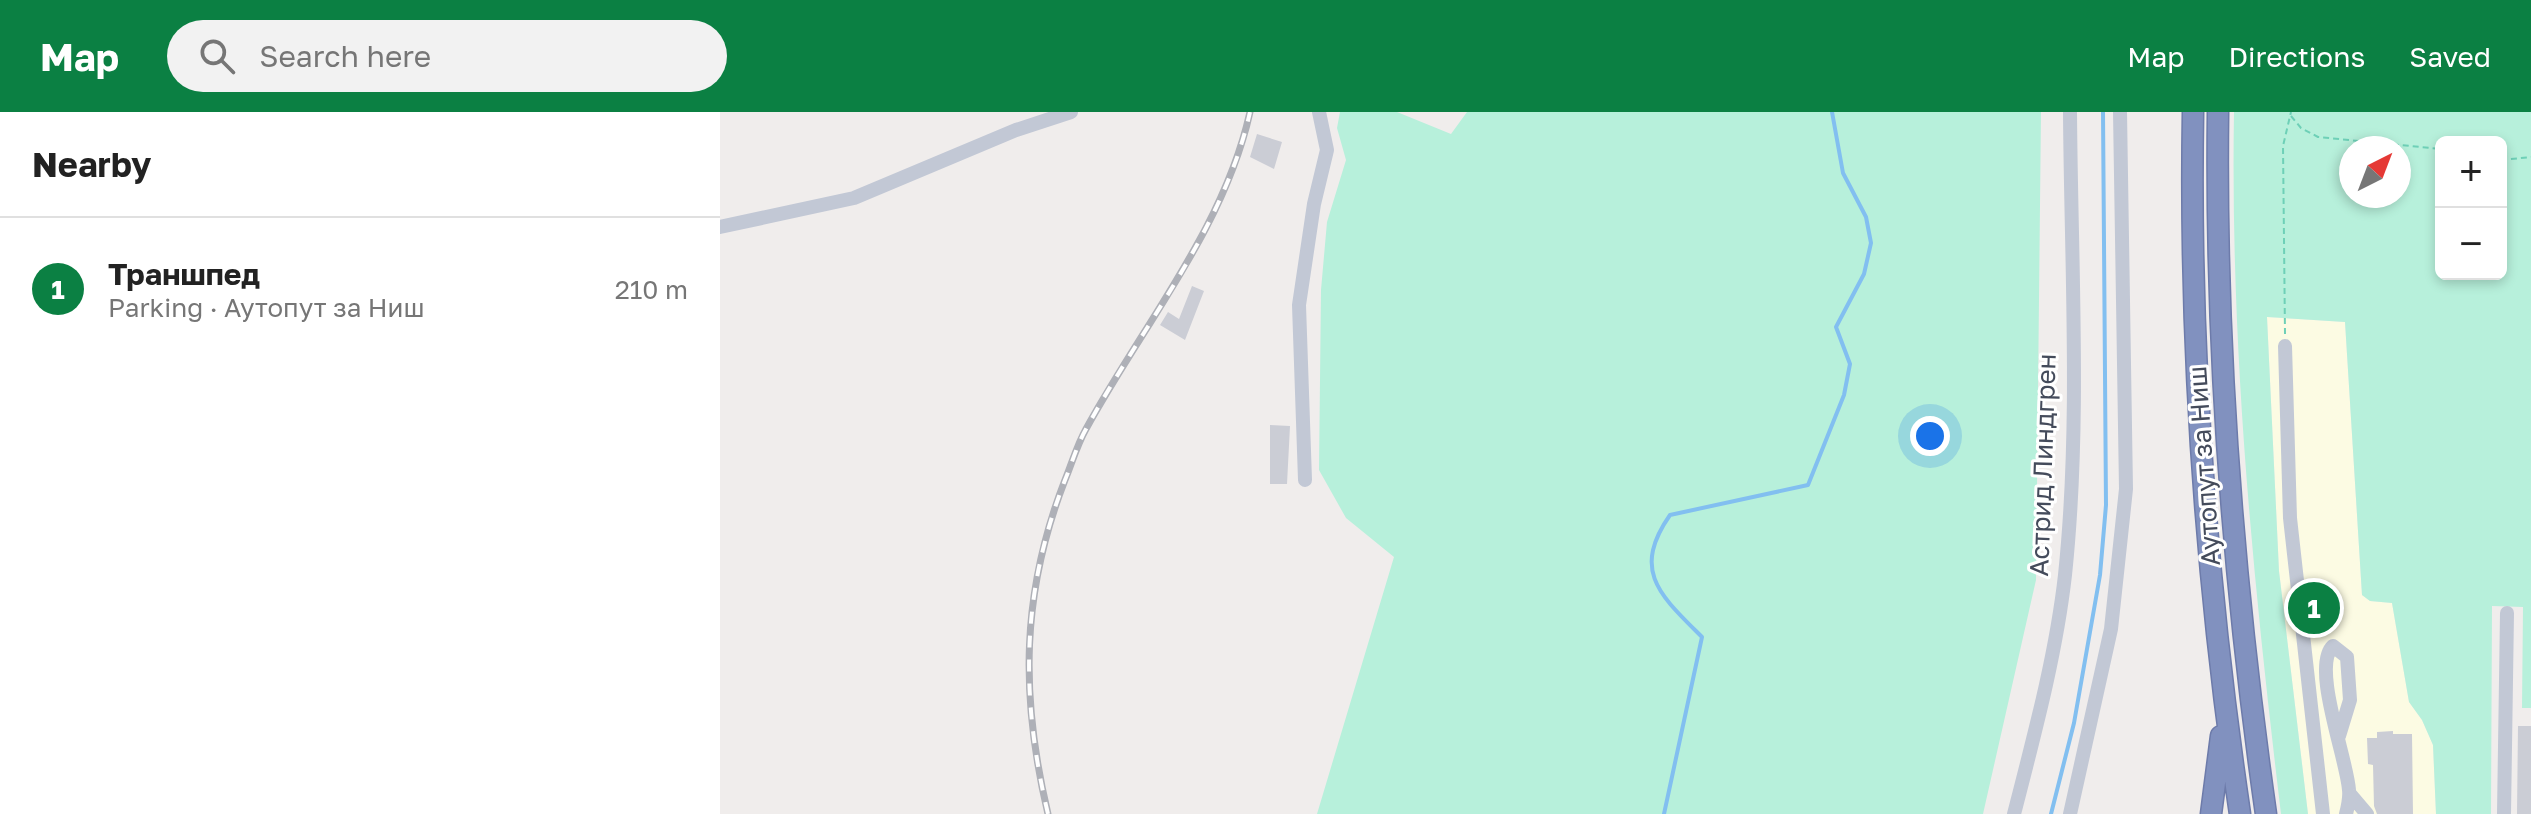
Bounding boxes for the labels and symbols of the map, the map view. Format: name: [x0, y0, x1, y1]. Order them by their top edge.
north arrow: [2339, 136, 2411, 208]
street label: Астрид Линдгрен: [2023, 353, 2062, 577]
street label: Аутопут за Ниш: [2181, 365, 2226, 567]
your location: [1910, 416, 1950, 456]
pin: 1: [2288, 578, 2340, 638]

